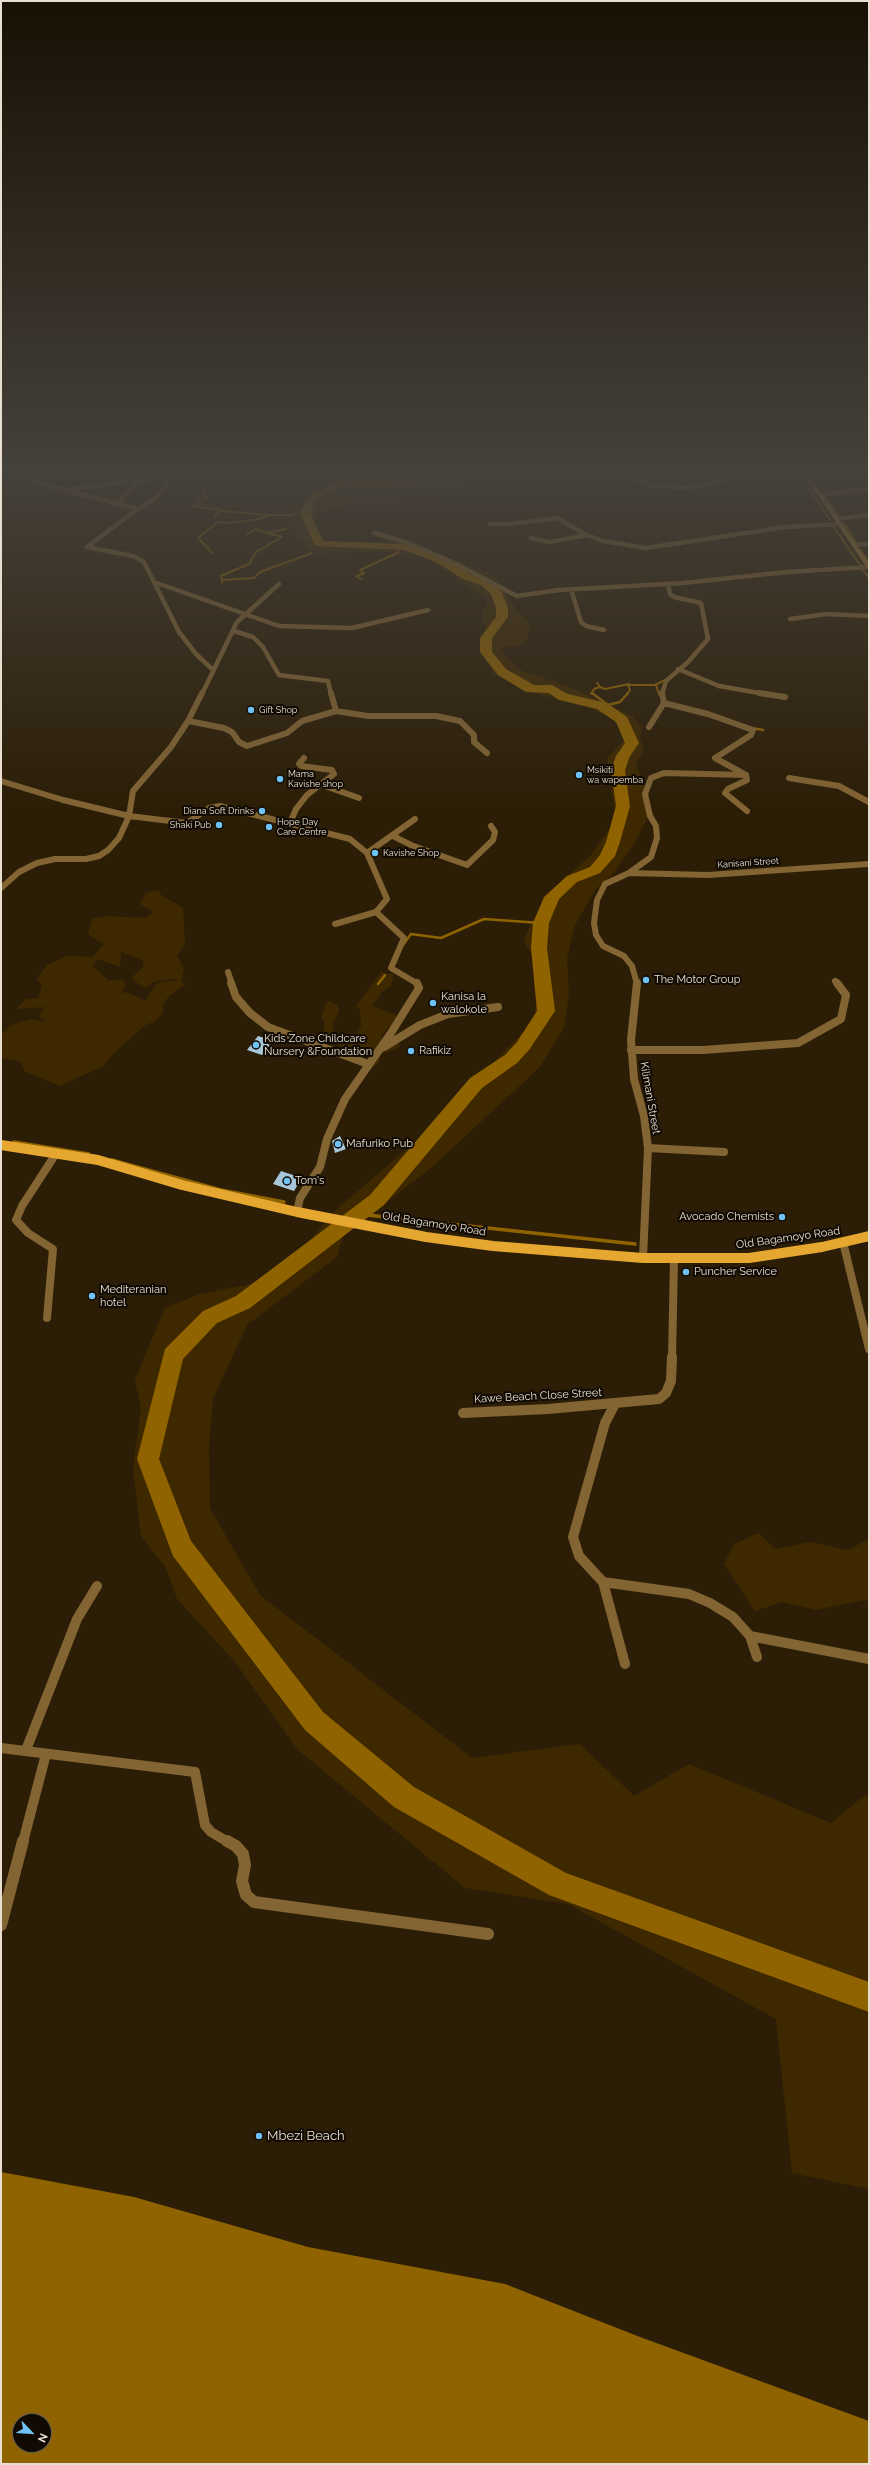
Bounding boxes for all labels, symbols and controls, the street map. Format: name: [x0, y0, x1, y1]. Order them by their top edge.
marker: Gift Shop: [246, 705, 256, 715]
place label: Gift Shop: [259, 705, 297, 715]
place label: Msikiti wa wapemba: [587, 765, 643, 786]
place label: Mama Kavishe shop: [288, 769, 343, 790]
marker: Msikiti wa wapemba: [574, 770, 584, 780]
marker: Mama Kavishe shop: [275, 774, 285, 784]
place label: Diana Soft Drinks: [183, 806, 254, 816]
marker: Diana Soft Drinks: [257, 806, 267, 816]
place label: Hope Day Care Centre: [277, 817, 327, 838]
place label: Shaki Pub: [170, 820, 211, 830]
marker: Shaki Pub: [214, 820, 224, 830]
marker: Hope Day Care Centre: [264, 822, 274, 832]
marker: Kavishe Shop: [370, 848, 380, 858]
place label: Kavishe Shop: [383, 848, 439, 858]
street label: Kanisani Street: [717, 855, 779, 871]
place label: The Motor Group: [654, 973, 741, 987]
marker: The Motor Group: [641, 975, 651, 985]
place label: Kanisa la walokole: [441, 990, 487, 1016]
marker: Kanisa la walokole: [428, 998, 438, 1008]
place label: Kids Zone Childcare Nursery &Foundation: [264, 1032, 372, 1058]
marker: Kids Zone Childcare Nursery &Foundation: [251, 1040, 261, 1050]
place label: Rafikiz: [419, 1044, 451, 1058]
marker: Rafikiz: [406, 1046, 416, 1056]
street label: Kilimani Street: [637, 1061, 663, 1135]
place label: Mafuriko Pub: [346, 1137, 413, 1151]
marker: Mafuriko Pub: [333, 1139, 343, 1149]
place label: Tom's: [295, 1174, 324, 1188]
marker: Tom's: [282, 1176, 292, 1186]
street label: Old Bagamoyo Road: [381, 1209, 487, 1239]
place label: Avocado Chemists: [679, 1210, 774, 1224]
marker: Avocado Chemists: [777, 1212, 787, 1222]
street label: Old Bagamoyo Road: [735, 1224, 841, 1252]
place label: Puncher Service: [694, 1265, 777, 1279]
marker: Puncher Service: [681, 1267, 691, 1277]
place label: Mediteranian hotel: [100, 1283, 166, 1309]
marker: Mediteranian hotel: [87, 1291, 97, 1301]
street label: Kawe Beach Close Street: [474, 1386, 602, 1406]
place label: Mbezi Beach: [267, 2128, 345, 2144]
marker: Mbezi Beach: [254, 2131, 264, 2141]
north arrow: [12, 2413, 52, 2453]
text: N: [35, 2431, 50, 2444]

